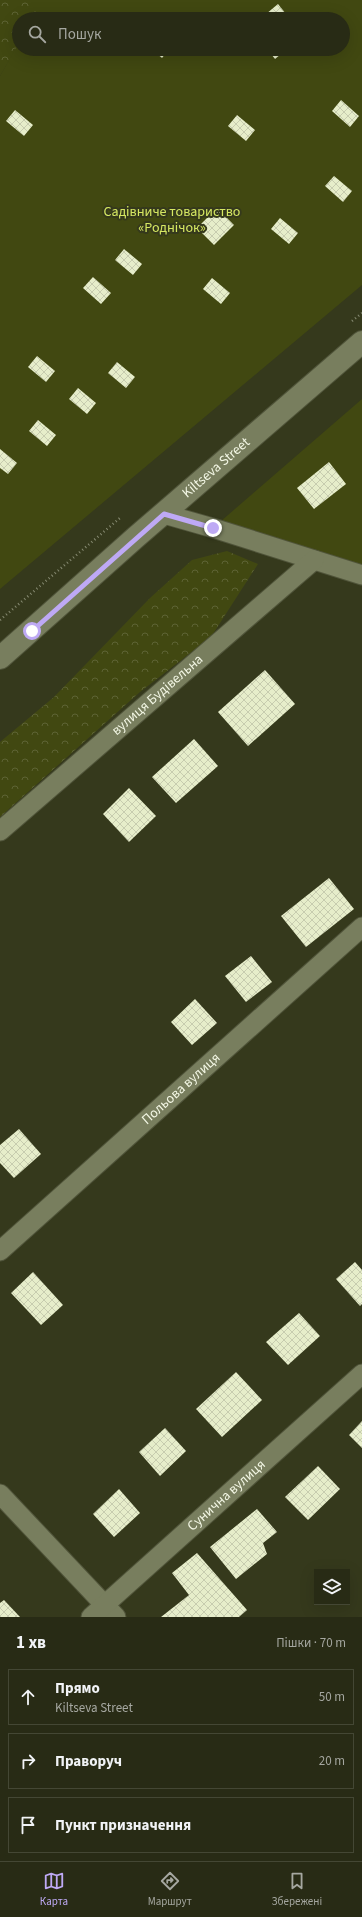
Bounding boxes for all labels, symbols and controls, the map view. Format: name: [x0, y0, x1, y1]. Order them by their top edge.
search box: [12, 12, 350, 56]
icon: search: [26, 23, 48, 45]
text: Пошук: [58, 24, 101, 45]
park label: Садівниче товариство «Роднічок»: [104, 202, 240, 238]
street label: Kiltseva Street: [178, 433, 255, 503]
route end: [204, 519, 222, 537]
route start: [23, 622, 41, 640]
street label: вулиця Будівельна: [107, 650, 208, 740]
street label: Польова вулиця: [137, 1048, 225, 1130]
street label: Сунична вулиця: [183, 1455, 270, 1536]
map controls: [314, 1569, 350, 1605]
button: layers: [314, 1569, 350, 1605]
text: 1 хв: [16, 1631, 46, 1655]
text: Пішки · 70 m: [276, 1634, 346, 1652]
text: Прямо: [55, 1678, 100, 1699]
icon: ahead: [17, 1686, 39, 1708]
text: 50 m: [319, 1688, 345, 1706]
text: Kiltseva Street: [55, 1699, 133, 1717]
icon: right: [17, 1750, 39, 1772]
text: Праворуч: [55, 1751, 122, 1772]
text: 20 m: [319, 1752, 345, 1770]
icon: arrive: [17, 1814, 39, 1836]
text: Пункт призначення: [55, 1815, 191, 1836]
tab: Карта: [40, 1870, 68, 1909]
tab: Маршрут: [148, 1870, 192, 1909]
tab: Збережені: [271, 1870, 322, 1909]

